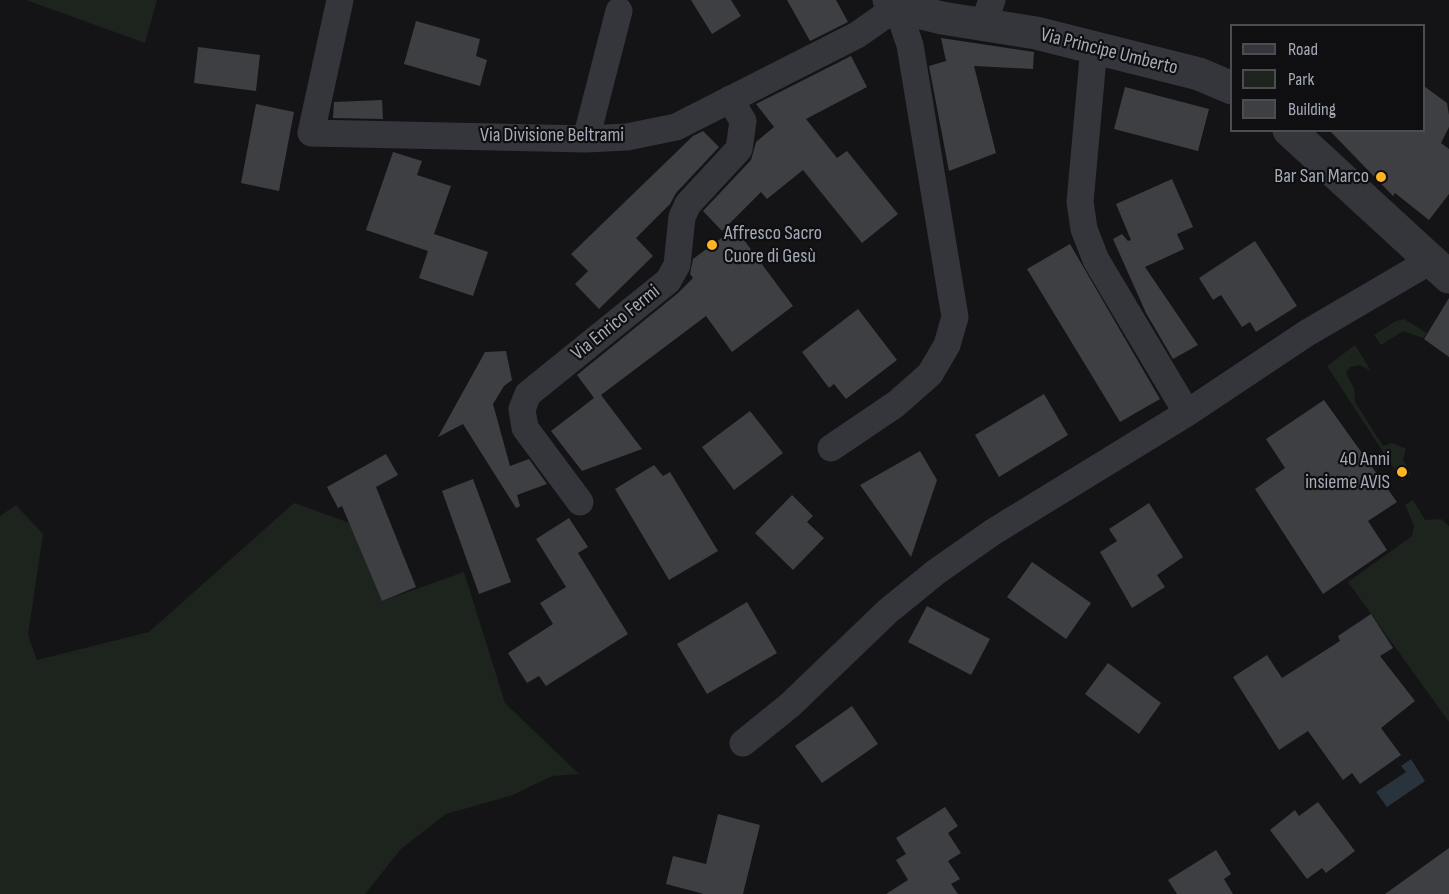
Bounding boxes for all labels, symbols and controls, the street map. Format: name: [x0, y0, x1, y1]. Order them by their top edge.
street label: Via Principe Umberto: [1038, 23, 1180, 81]
legend: [1230, 24, 1425, 132]
text: Road: [1288, 39, 1318, 60]
text: Park: [1288, 69, 1314, 90]
text: Building: [1288, 99, 1336, 120]
street label: Via Divisione Beltrami: [480, 124, 624, 148]
place label: Bar San Marco: [1274, 165, 1369, 189]
marker: Bar San Marco: [1374, 170, 1388, 184]
place label: Affresco Sacro Cuore di Gesù: [724, 222, 822, 269]
marker: Affresco Sacro Cuore di Gesù: [705, 238, 719, 252]
street label: Via Enrico Fermi: [567, 280, 665, 366]
place label: 40 Anni insieme AVIS: [1305, 448, 1390, 495]
marker: 40 Anni insieme AVIS: [1395, 465, 1409, 479]

